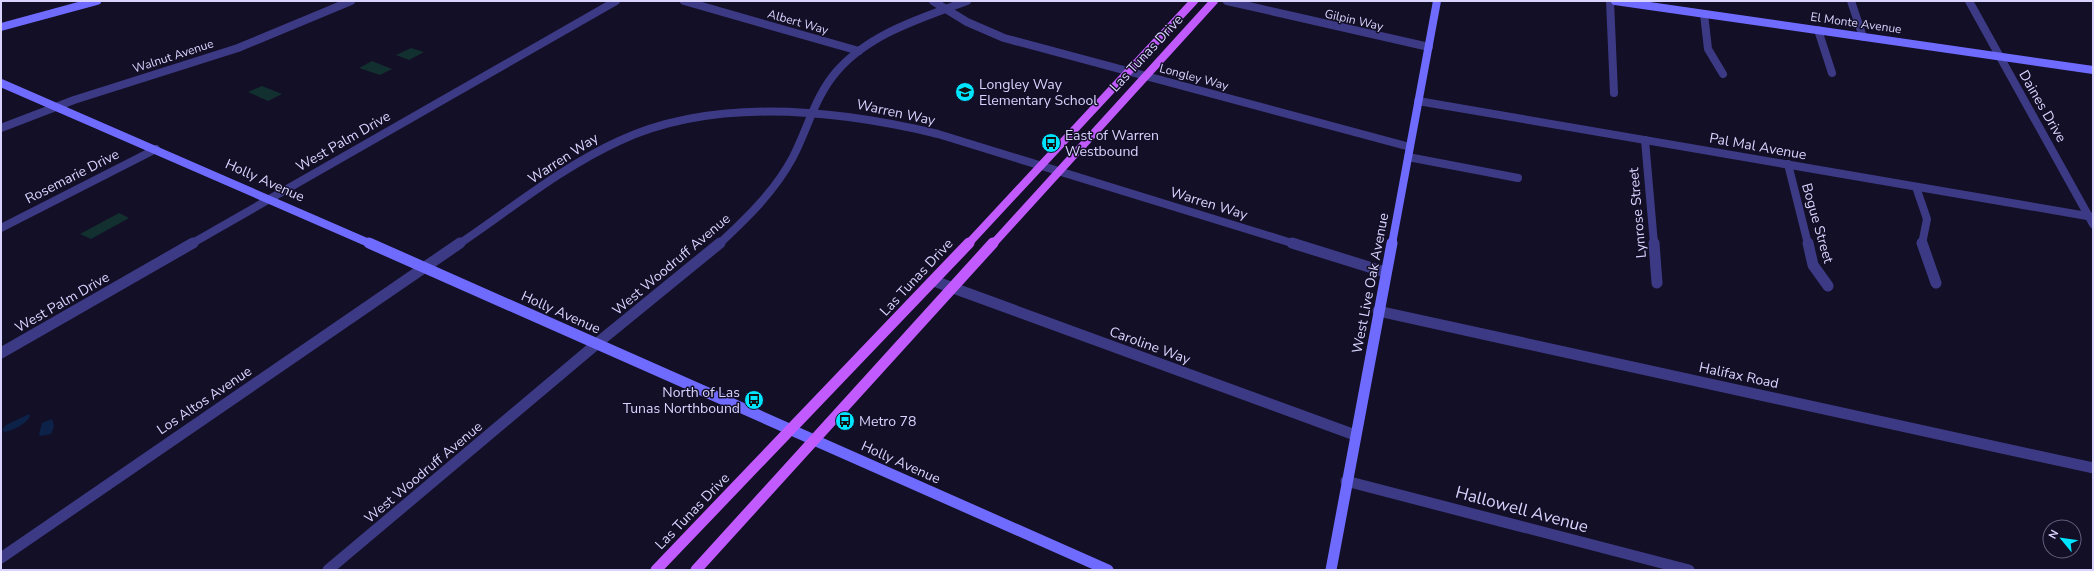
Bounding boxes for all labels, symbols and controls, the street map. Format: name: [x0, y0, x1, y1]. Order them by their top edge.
street label: Gilpin Way: [1323, 5, 1386, 35]
street label: Albert Way: [766, 6, 831, 39]
street label: El Monte Avenue: [1809, 9, 1903, 37]
street label: Las Tunas Drive: [1105, 10, 1187, 96]
street label: Walnut Avenue: [131, 35, 215, 77]
street label: Longley Way: [1158, 60, 1231, 94]
street label: Daines Drive: [2014, 67, 2071, 146]
place label: Longley Way Elementary School: [979, 75, 1098, 110]
school or university icon: Longley Way Elementary School: [954, 81, 976, 103]
street label: Warren Way: [855, 95, 938, 130]
street label: West Palm Drive: [293, 107, 394, 176]
place label: East of Warren Westbound: [1065, 126, 1159, 161]
street label: Warren Way: [524, 128, 603, 188]
street label: Pal Mal Avenue: [1708, 129, 1808, 164]
bus stop icon: East of Warren Westbound: [1040, 132, 1062, 154]
street label: Rosemarie Drive: [22, 145, 122, 208]
street label: Holly Avenue: [222, 154, 307, 206]
street label: Lynrose Street: [1624, 167, 1651, 259]
street label: Bogue Street: [1797, 181, 1838, 266]
street label: Warren Way: [1168, 183, 1251, 225]
street label: West Woodruff Avenue: [608, 209, 734, 319]
street label: West Live Oak Avenue: [1348, 211, 1393, 355]
street label: Las Tunas Drive: [875, 234, 957, 320]
street label: West Palm Drive: [12, 268, 113, 337]
street label: Holly Avenue: [518, 286, 603, 338]
street label: Caroline Way: [1107, 322, 1194, 369]
street label: Halifax Road: [1697, 358, 1780, 393]
street label: Los Altos Avenue: [153, 362, 255, 439]
place label: North of Las Tunas Northbound: [623, 383, 740, 418]
bus stop icon: North of Las Tunas Northbound: [743, 389, 765, 411]
bus stop icon: Metro 78: [834, 410, 856, 432]
place label: Metro 78: [859, 412, 916, 431]
street label: West Woodruff Avenue: [360, 417, 486, 527]
street label: Holly Avenue: [858, 436, 943, 488]
street label: Las Tunas Drive: [651, 469, 734, 554]
street label: Hallowell Avenue: [1453, 481, 1591, 538]
north arrow: [2042, 519, 2082, 559]
text: N: [2045, 527, 2062, 542]

